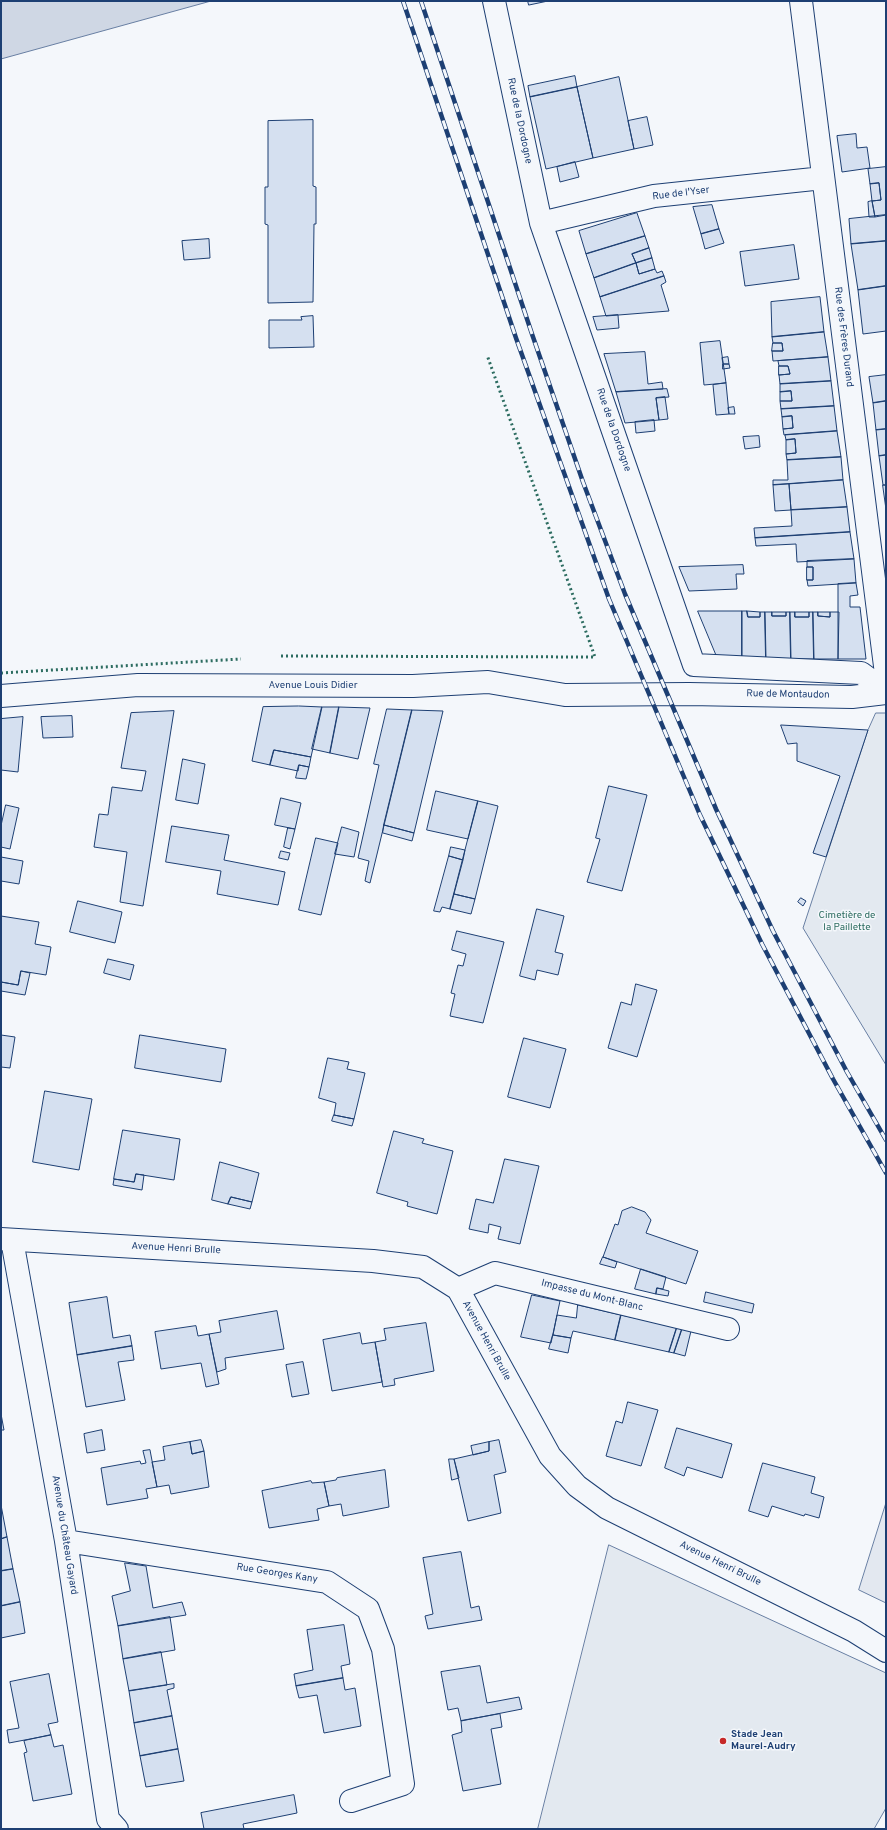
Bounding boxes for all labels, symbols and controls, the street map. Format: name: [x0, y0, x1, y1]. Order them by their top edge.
street label: Rue de la Dordogne: [504, 77, 534, 165]
street label: Rue de l'Yser: [652, 185, 710, 203]
street label: Rue des Frères Durand: [831, 286, 855, 388]
street label: Rue de la Dordogne: [593, 387, 633, 473]
street label: Avenue Louis Didier: [268, 680, 358, 692]
street label: Rue de Montaudon: [746, 688, 830, 702]
park label: Cimetière de la Paillette: [819, 910, 875, 934]
street label: Avenue Henri Brulle: [131, 1241, 221, 1257]
street label: Impasse du Mont-Blanc: [540, 1278, 644, 1314]
street label: Avenue Henri Brulle: [459, 1299, 513, 1383]
street label: Avenue du Château Gayard: [49, 1474, 79, 1596]
street label: Avenue Henri Brulle: [677, 1539, 763, 1589]
street label: Rue Georges Kany: [236, 1562, 318, 1586]
place label: Stade Jean Maurel-Audry: [731, 1729, 796, 1752]
marker: Stade Jean Maurel-Audry: [718, 1736, 728, 1746]

